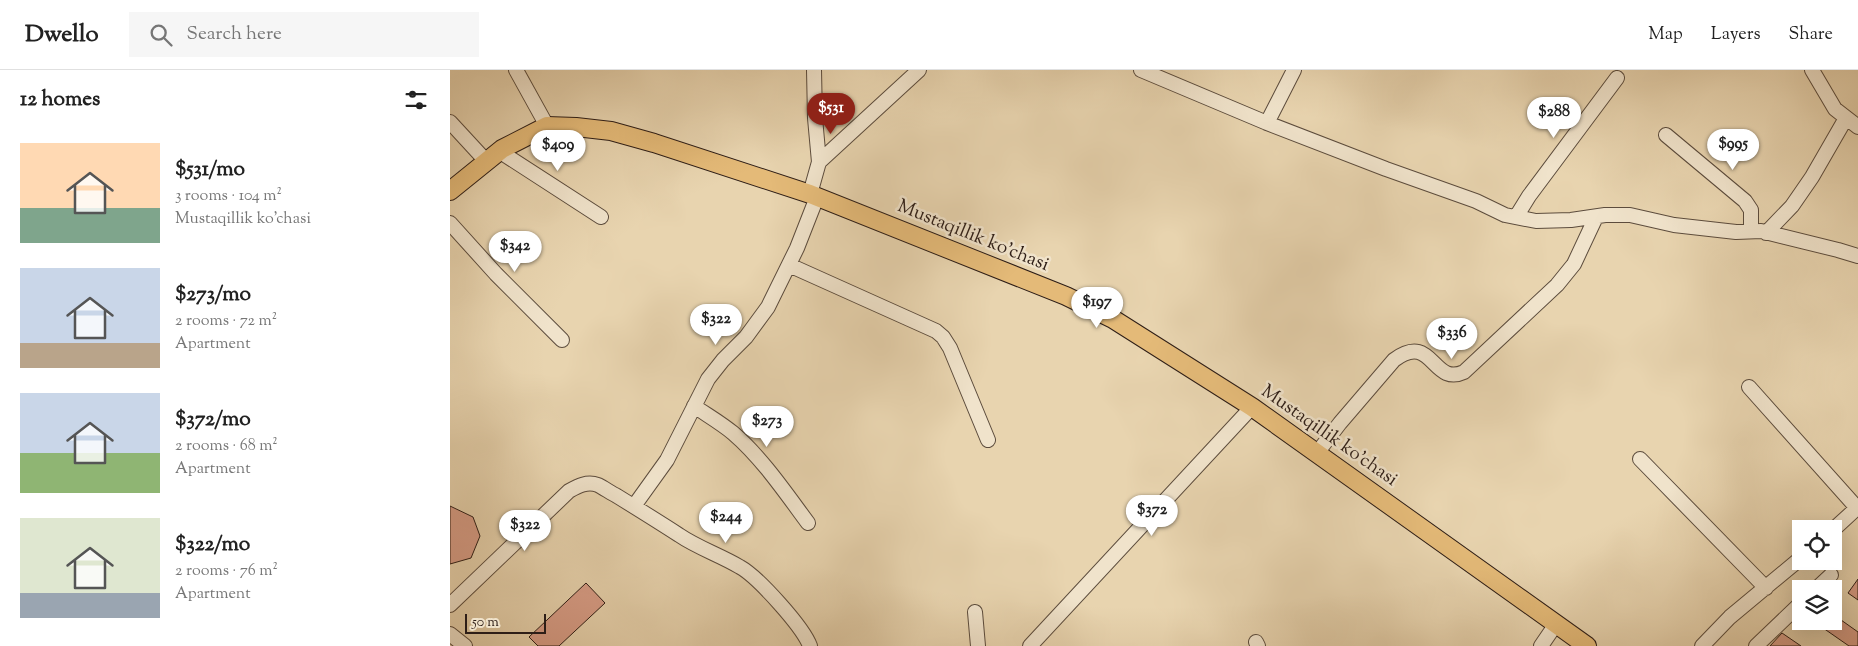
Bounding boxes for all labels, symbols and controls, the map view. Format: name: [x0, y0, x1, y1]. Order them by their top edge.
search box: [129, 12, 479, 57]
text: Dwello: [25, 18, 99, 52]
icon: search: [147, 21, 175, 49]
text: Search here: [187, 21, 282, 48]
text: Map: [1648, 22, 1683, 48]
text: Layers: [1711, 22, 1761, 48]
text: Share: [1789, 22, 1833, 48]
text: 12 homes: [20, 85, 100, 115]
icon: filters: [402, 86, 430, 114]
pin: $531: [801, 92, 861, 135]
text: $531: [818, 97, 844, 120]
pin: $288: [1524, 97, 1584, 139]
text: $288: [1538, 101, 1570, 124]
pin: $995: [1703, 128, 1763, 171]
pin: $409: [528, 129, 588, 172]
text: $995: [1718, 133, 1748, 156]
text: $409: [542, 134, 574, 157]
text: $531/mo: [175, 155, 245, 185]
icon: home: [60, 163, 120, 223]
text: 3 rooms · 104 m²: [175, 185, 282, 208]
street label: Mustaqillik ko’chasi: [893, 193, 1053, 279]
text: Mustaqillik ko’chasi: [175, 208, 311, 231]
pin: $342: [485, 230, 545, 273]
text: $342: [500, 235, 530, 258]
text: $273/mo: [175, 280, 251, 310]
pin: $197: [1067, 286, 1127, 329]
icon: home: [60, 288, 120, 348]
text: $197: [1082, 291, 1112, 314]
pin: $322: [686, 304, 746, 346]
text: $322: [701, 308, 731, 331]
text: 2 rooms · 72 m²: [175, 310, 277, 333]
pin: $336: [1422, 318, 1482, 360]
text: $336: [1437, 322, 1467, 345]
text: Apartment: [175, 333, 251, 356]
street label: Mustaqillik ko’chasi: [1255, 379, 1403, 493]
text: $372/mo: [175, 405, 251, 435]
pin: $273: [737, 406, 797, 448]
text: $273: [752, 410, 782, 433]
icon: home: [60, 413, 120, 473]
text: 2 rooms · 68 m²: [175, 435, 278, 458]
text: Apartment: [175, 458, 251, 481]
pin: $372: [1122, 494, 1182, 537]
text: $372: [1137, 499, 1167, 522]
pin: $244: [696, 502, 756, 544]
text: $244: [710, 506, 742, 529]
pin: $322: [495, 510, 555, 552]
text: $322: [510, 514, 540, 537]
map controls: [1792, 520, 1842, 630]
button: locate: [1792, 520, 1842, 570]
text: $322/mo: [175, 530, 250, 560]
icon: home: [60, 538, 120, 598]
text: 2 rooms · 76 m²: [175, 560, 278, 583]
button: layers: [1792, 580, 1842, 630]
text: Apartment: [175, 583, 251, 606]
scale bar: [465, 611, 546, 634]
text: 50 m: [472, 613, 499, 633]

